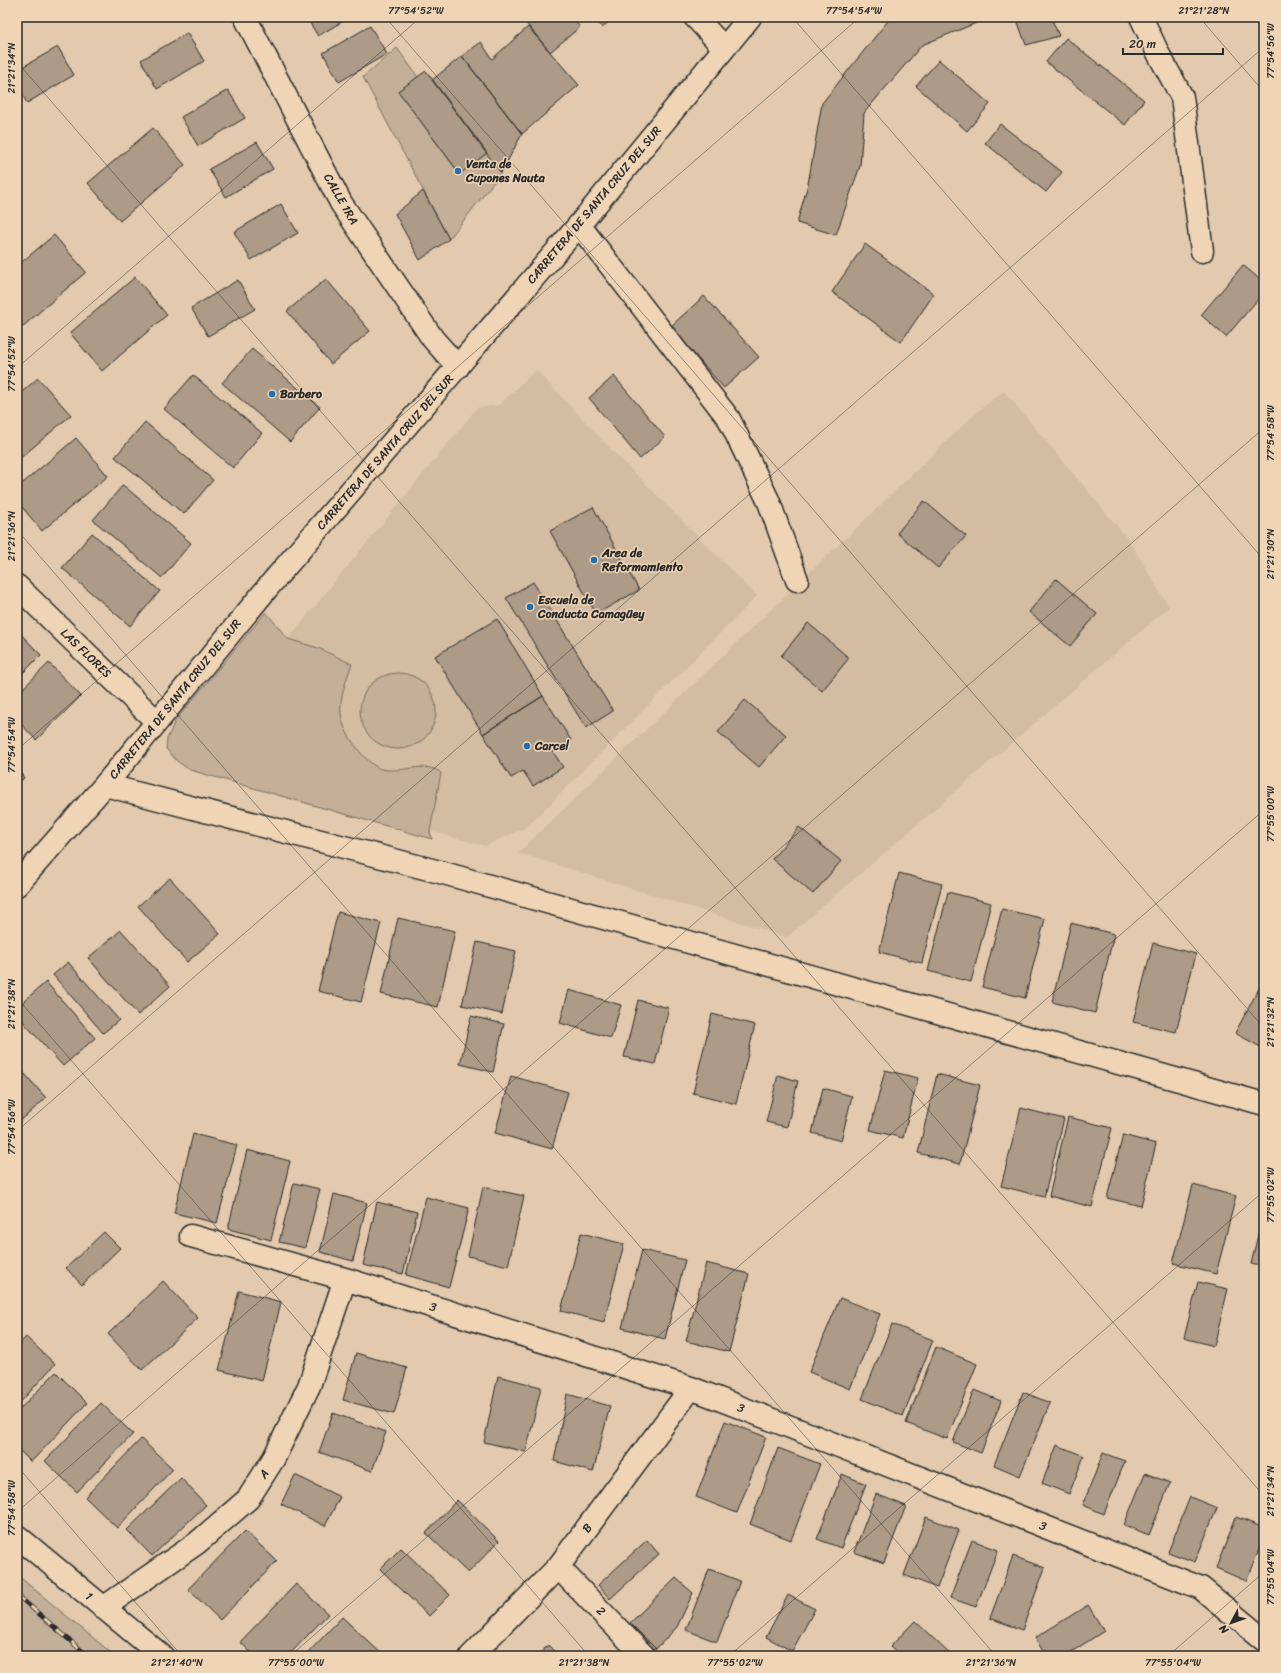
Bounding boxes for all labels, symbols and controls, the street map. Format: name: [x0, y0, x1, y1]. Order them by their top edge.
text: 77°54'52"W: [388, 2, 444, 20]
text: 77°54'54"W: [826, 2, 882, 20]
text: 21°21'28"N: [1179, 2, 1230, 20]
text: 77°54'56"W: [1262, 23, 1280, 79]
scale bar: [1123, 30, 1223, 56]
text: 20 m: [1129, 33, 1156, 55]
text: 21°21'34"N: [3, 42, 21, 93]
street label: CARRETERA DE SANTA CRUZ DEL SUR: [521, 120, 668, 289]
place label: Venta de Cupones Nauta: [465, 153, 546, 189]
marker: Venta de Cupones Nauta: [453, 166, 463, 176]
street label: CALLE 1RA: [317, 169, 365, 229]
text: 77°54'52"W: [3, 336, 21, 392]
street label: CARRETERA DE SANTA CRUZ DEL SUR: [311, 368, 460, 535]
place label: Barbero: [280, 383, 322, 405]
marker: Barbero: [267, 389, 277, 399]
text: 77°54'58"W: [1262, 405, 1280, 461]
text: 21°21'36"N: [3, 511, 21, 561]
text: 21°21'30"N: [1262, 528, 1280, 580]
place label: Area de Reformamiento: [601, 542, 683, 578]
marker: Area de Reformamiento: [589, 555, 599, 565]
place label: Escuela de Conducta Camagüey: [537, 589, 645, 625]
marker: Escuela de Conducta Camagüey: [525, 602, 535, 612]
street label: CARRETERA DE SANTA CRUZ DEL SUR: [103, 613, 247, 784]
street label: LAS FLORES: [55, 623, 117, 684]
text: 77°54'54"W: [3, 717, 21, 773]
place label: Carcel: [534, 735, 570, 757]
marker: Carcel: [522, 741, 532, 751]
text: 77°55'00"W: [1262, 786, 1280, 842]
text: 21°21'38"N: [3, 979, 21, 1029]
text: 21°21'32"N: [1262, 997, 1280, 1047]
text: 77°54'56"W: [3, 1099, 21, 1155]
text: 77°55'02"W: [1262, 1167, 1280, 1223]
street label: 3: [427, 1296, 440, 1319]
street label: 3: [734, 1397, 748, 1420]
street label: A: [252, 1465, 275, 1484]
text: 21°21'34"N: [1262, 1465, 1280, 1516]
text: 77°54'58"W: [3, 1480, 21, 1536]
street label: 3: [1036, 1515, 1050, 1538]
street label: B: [576, 1518, 598, 1538]
text: 77°55'04"W: [1262, 1549, 1280, 1605]
street label: 1: [80, 1586, 98, 1606]
street label: 2: [591, 1601, 611, 1621]
north arrow: [1211, 1603, 1251, 1643]
text: N: [1214, 1620, 1234, 1639]
text: 21°21'40"N: [151, 1654, 203, 1672]
text: 77°55'00"W: [268, 1654, 324, 1672]
text: 21°21'38"N: [559, 1654, 609, 1672]
text: 77°55'02"W: [707, 1654, 763, 1672]
text: 21°21'36"N: [966, 1654, 1016, 1672]
text: 77°55'04"W: [1145, 1654, 1201, 1672]

